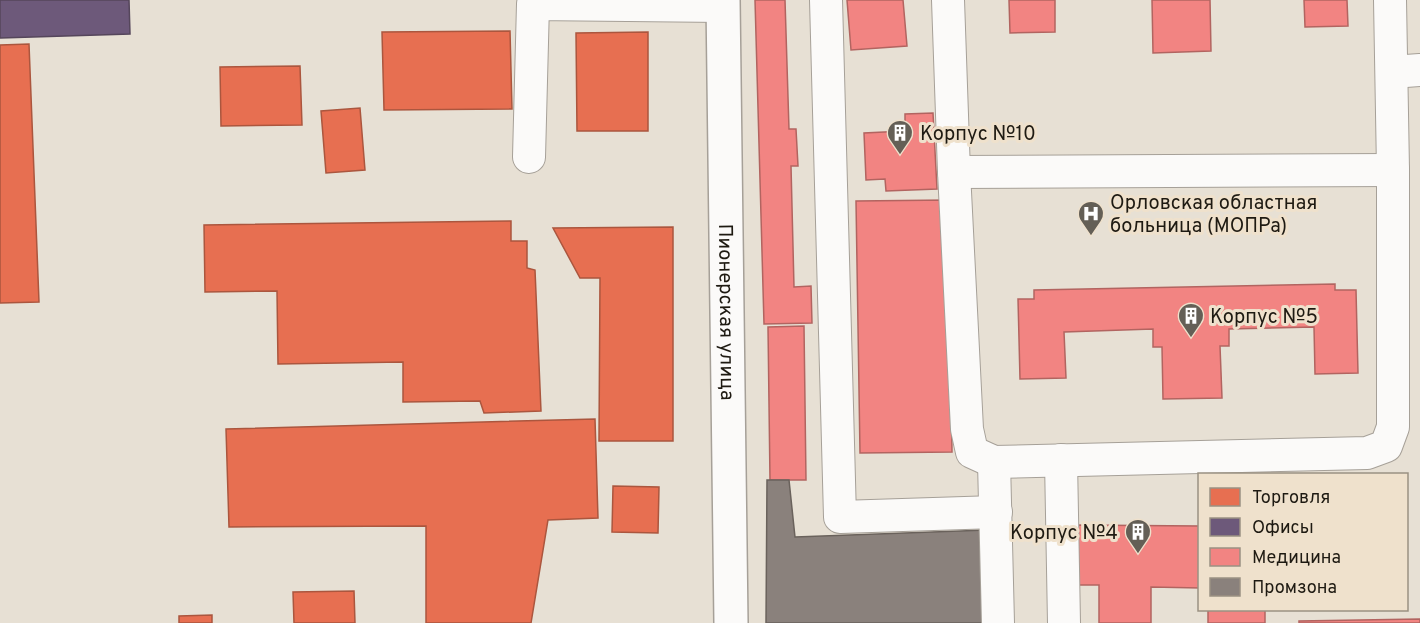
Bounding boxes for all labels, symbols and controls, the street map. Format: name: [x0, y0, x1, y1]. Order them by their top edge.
building icon: Корпус №10: [885, 118, 915, 156]
place label: Корпус №10: [920, 122, 1036, 148]
place label: Орловская областная больница (МОПРа): [1110, 191, 1317, 240]
hospital icon: Орловская областная больница (МОПРа): [1076, 199, 1106, 237]
street label: Пионерская улица: [711, 223, 739, 401]
building icon: Корпус №5: [1176, 301, 1206, 339]
place label: Корпус №5: [1210, 305, 1318, 331]
legend: [1198, 473, 1408, 611]
text: Торговля: [1252, 487, 1330, 510]
building icon: Корпус №4: [1123, 517, 1153, 555]
text: Офисы: [1252, 517, 1314, 540]
place label: Корпус №4: [1010, 521, 1118, 547]
text: Медицина: [1252, 547, 1341, 570]
text: Промзона: [1252, 577, 1337, 600]

